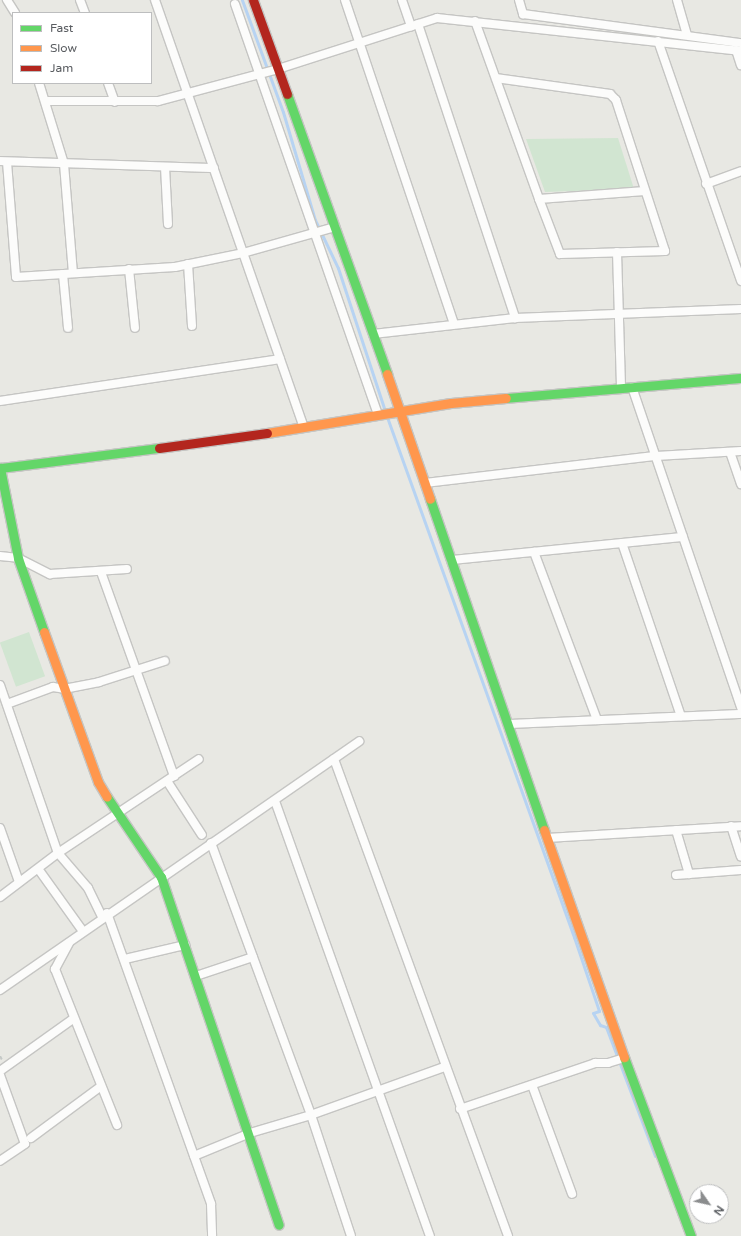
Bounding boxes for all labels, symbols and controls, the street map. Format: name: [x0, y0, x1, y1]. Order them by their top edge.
legend: [12, 12, 152, 84]
text: Fast: [50, 21, 73, 35]
text: Slow: [50, 41, 77, 55]
text: Jam: [50, 61, 73, 75]
north arrow: [689, 1184, 729, 1224]
text: N: [711, 1203, 726, 1218]

